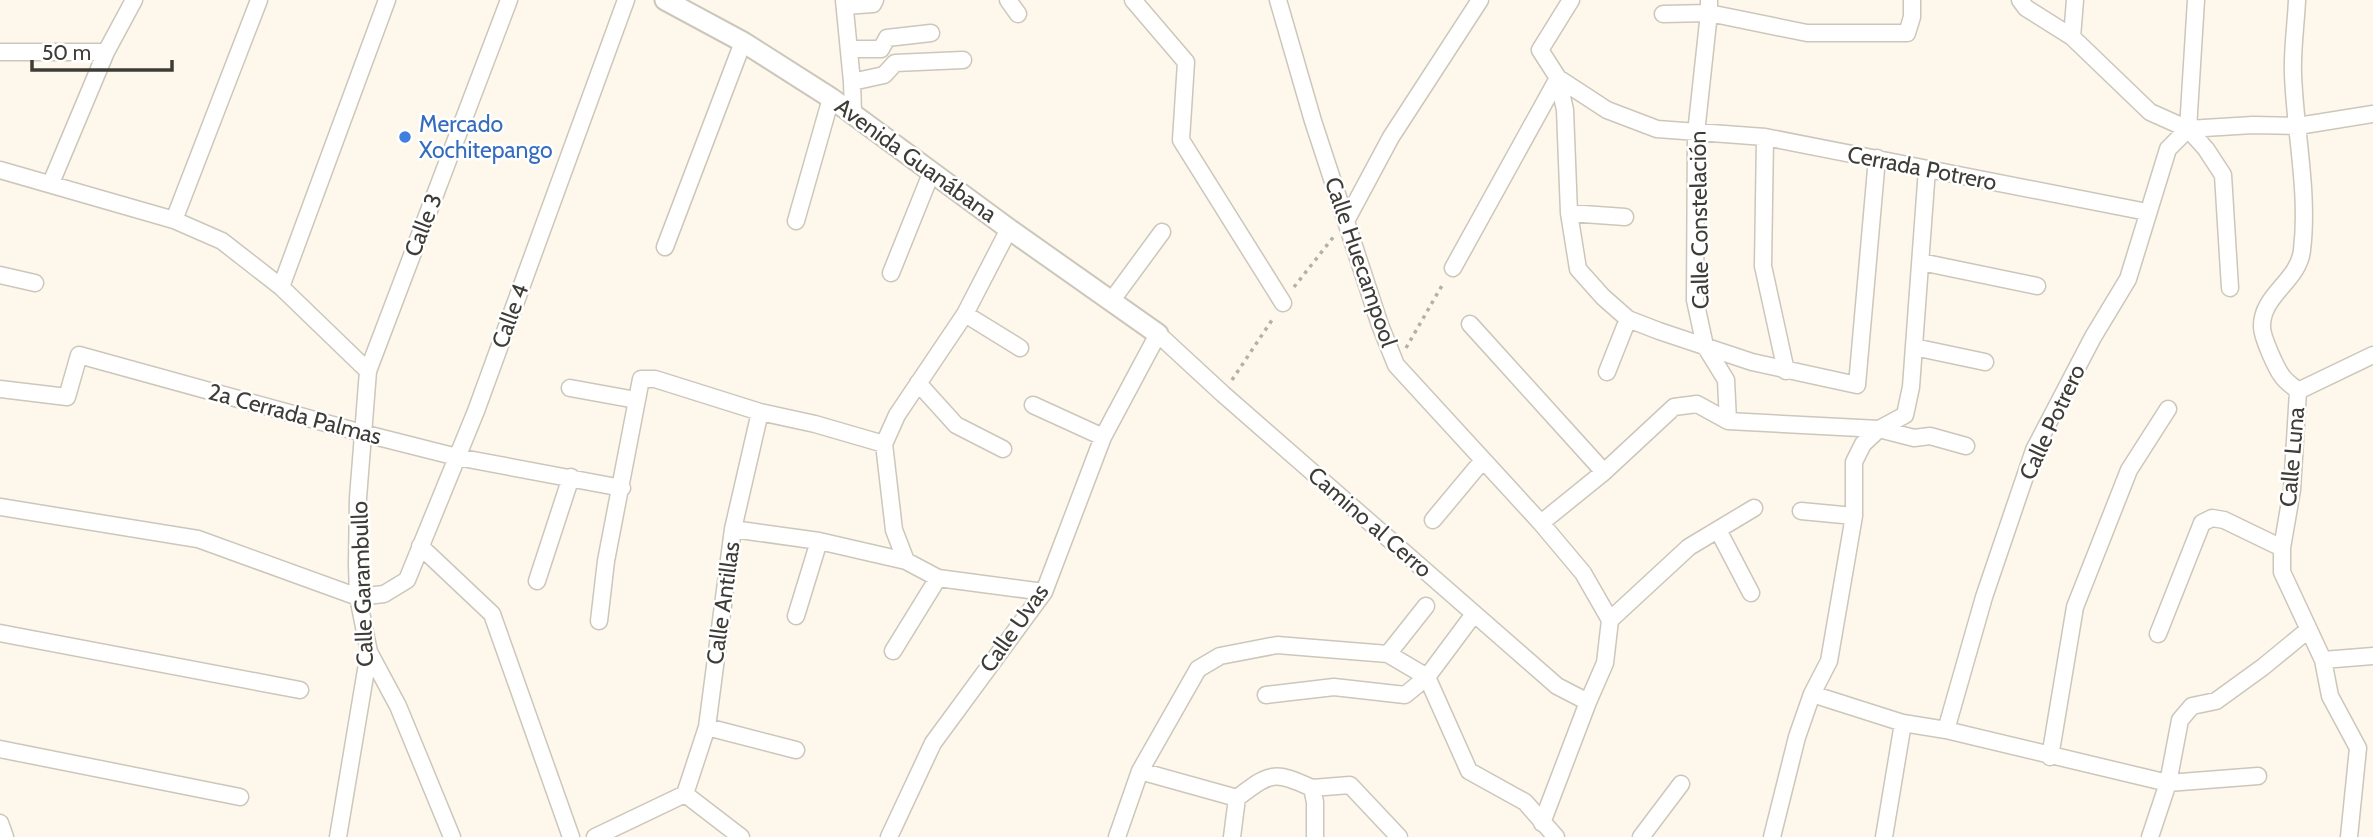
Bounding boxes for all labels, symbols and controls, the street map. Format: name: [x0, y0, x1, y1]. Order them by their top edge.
scale bar: [32, 28, 172, 72]
text: 50 m: [42, 40, 91, 65]
street label: Avenida Guanábana: [830, 92, 1002, 228]
place label: Mercado Xochitepango: [419, 110, 553, 164]
marker: Mercado Xochitepango: [397, 129, 413, 145]
street label: Calle Constelación: [1683, 131, 1715, 309]
street label: Cerrada Potrero: [1845, 140, 1999, 196]
street label: Calle Huecampool: [1319, 173, 1403, 351]
street label: Calle 3: [398, 189, 448, 261]
street label: Calle 4: [486, 280, 534, 352]
street label: Calle Potrero: [2013, 360, 2091, 484]
street label: 2a Cerrada Palmas: [205, 377, 385, 451]
street label: Calle Luna: [2274, 406, 2310, 508]
street label: Camino al Cerro: [1302, 461, 1438, 583]
street label: Calle Garambullo: [345, 501, 379, 667]
street label: Calle Antillas: [701, 540, 745, 666]
street label: Calle Uvas: [974, 579, 1054, 677]

